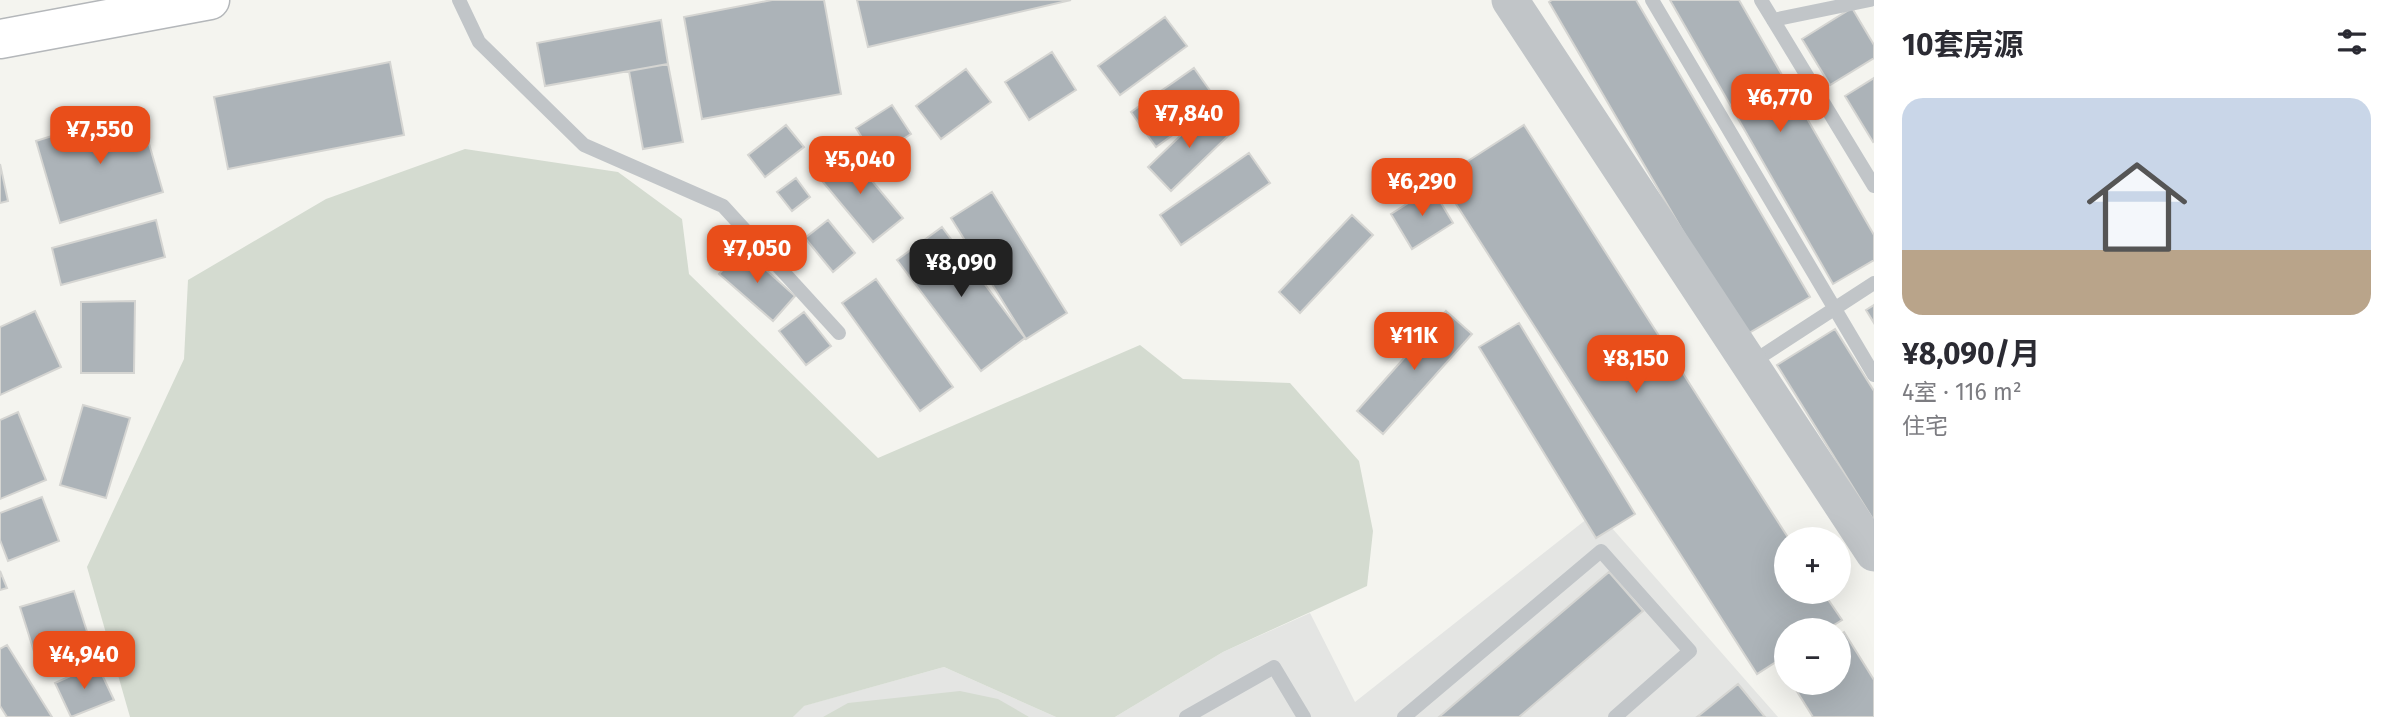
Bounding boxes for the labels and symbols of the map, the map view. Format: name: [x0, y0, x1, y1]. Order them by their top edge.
pin: ¥6,770: [1723, 74, 1837, 134]
pin: ¥7,840: [1132, 90, 1246, 150]
pin: ¥7,550: [43, 106, 157, 166]
pin: ¥5,040: [803, 136, 917, 196]
pin: ¥6,290: [1365, 158, 1479, 218]
pin: ¥7,050: [700, 226, 814, 285]
pin: ¥8,090: [904, 240, 1018, 299]
pin: ¥11K: [1373, 312, 1455, 372]
pin: ¥8,150: [1579, 336, 1693, 395]
pin: ¥4,940: [27, 632, 141, 691]

